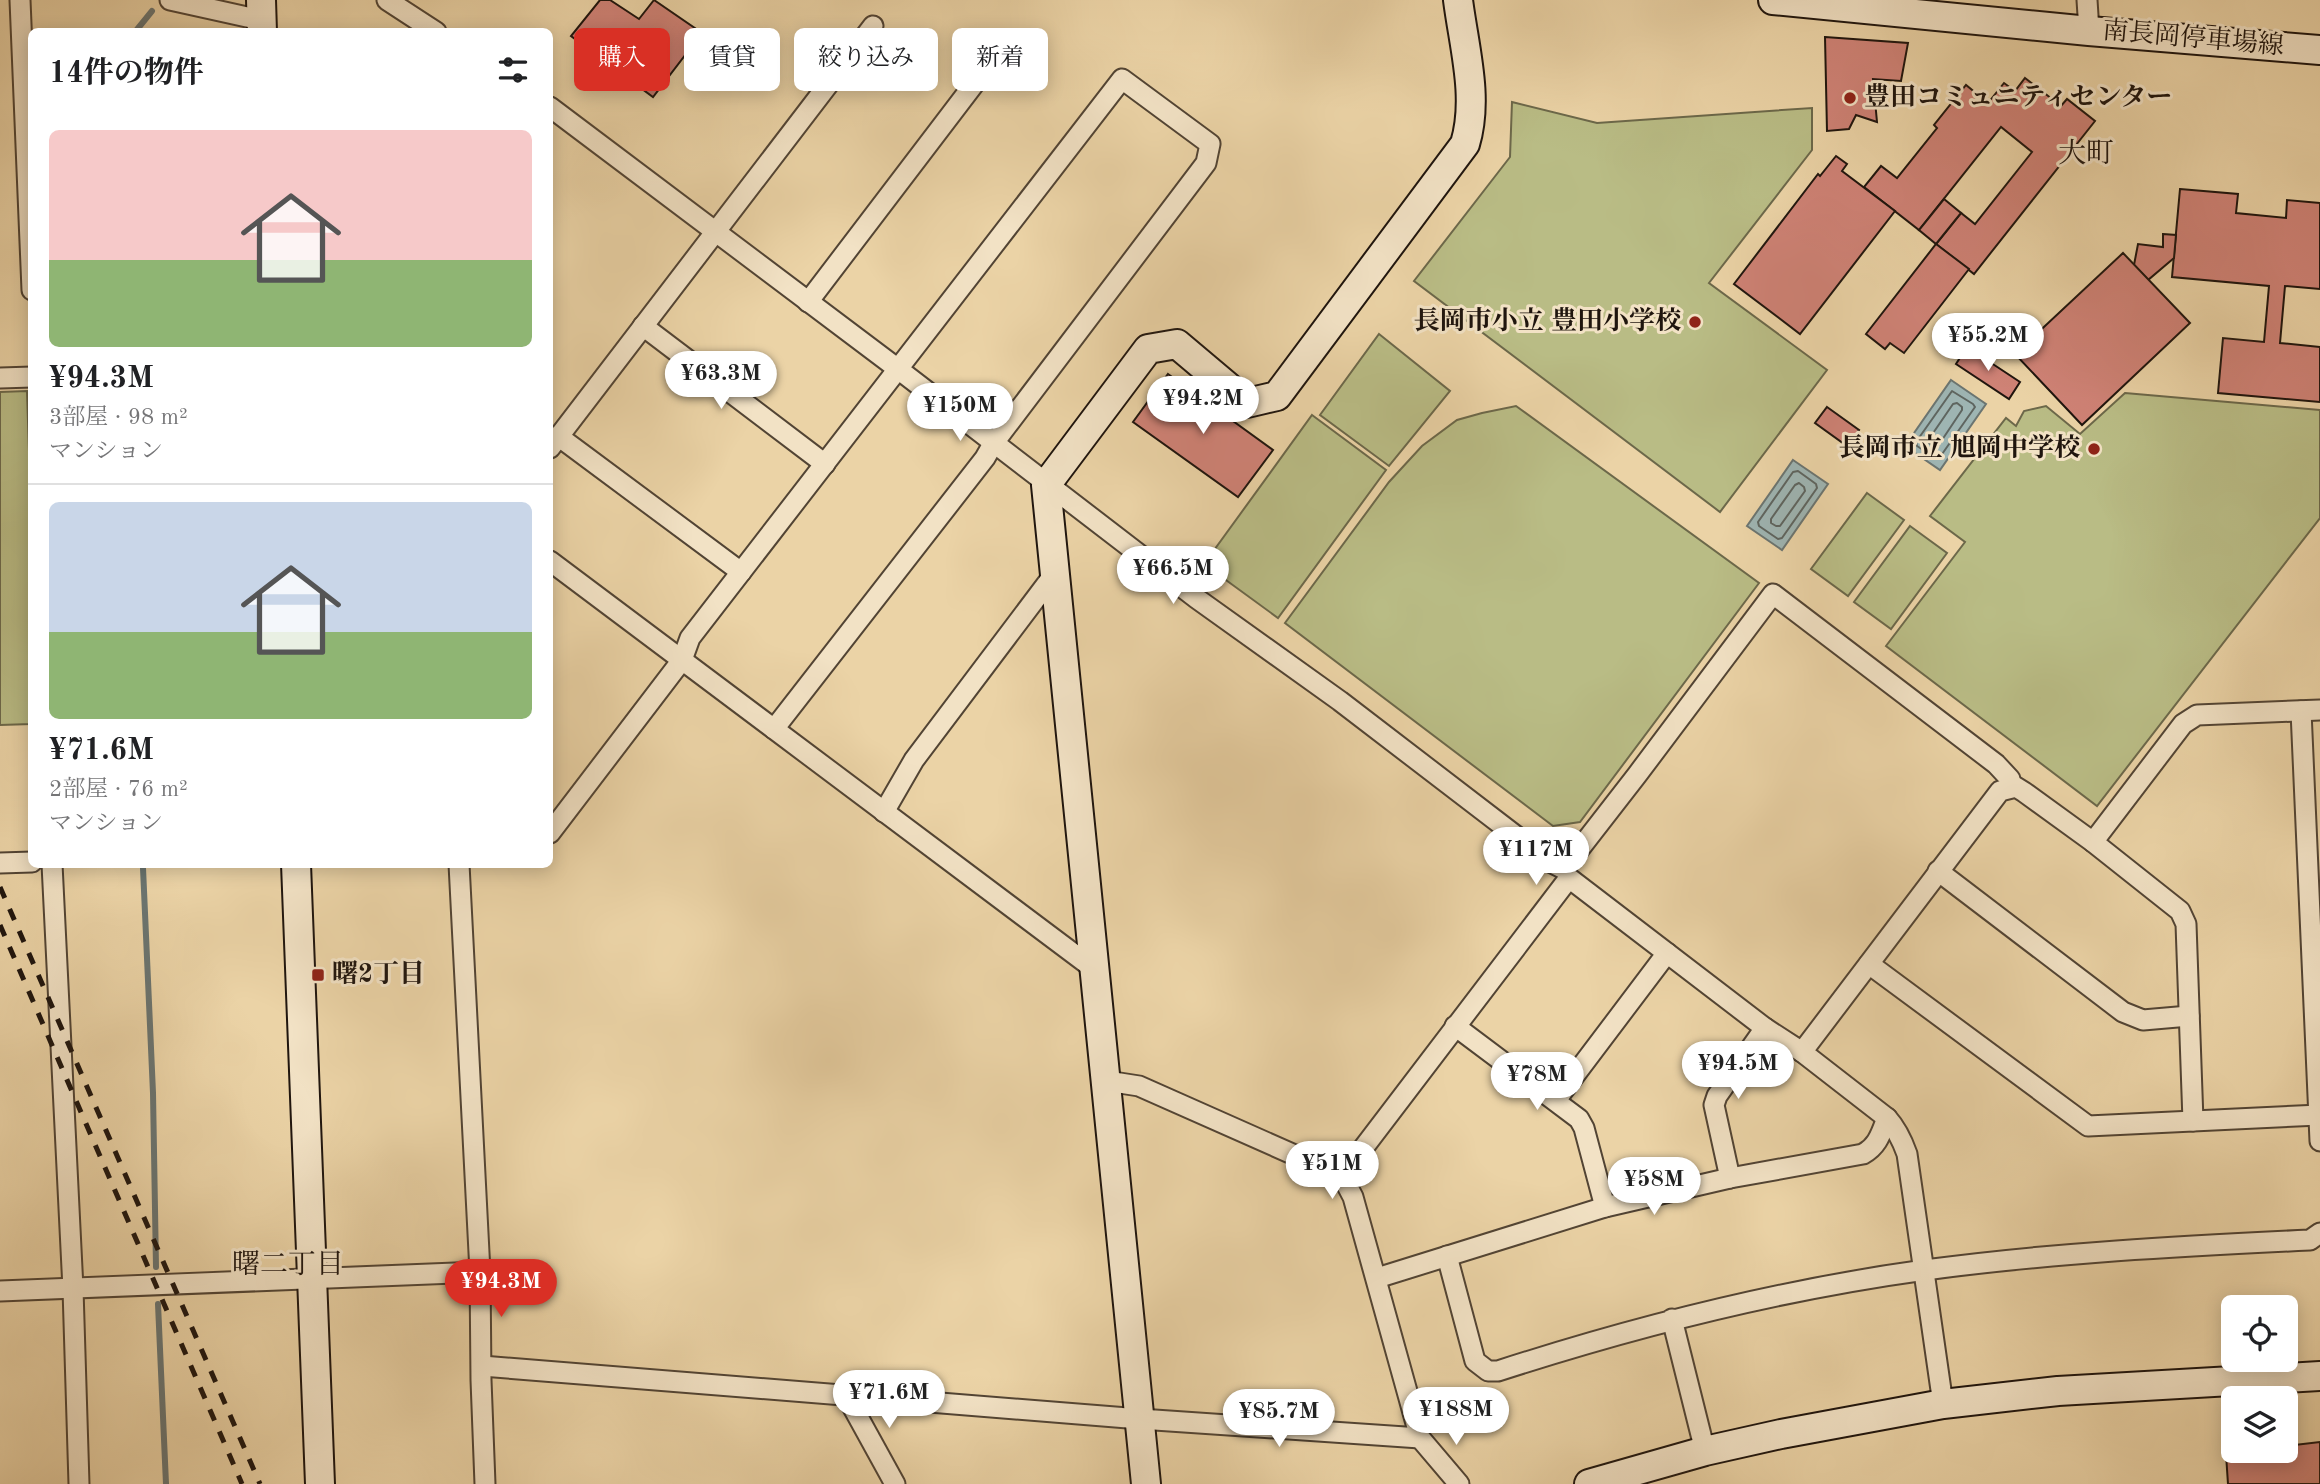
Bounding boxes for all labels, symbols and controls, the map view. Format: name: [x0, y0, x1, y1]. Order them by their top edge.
street label: 南長岡停車場線: [2101, 16, 2285, 60]
chip: 購入: [574, 28, 670, 91]
chip: 賃貸: [684, 28, 780, 91]
chip: 絞り込み: [794, 28, 938, 91]
chip: 新着: [952, 28, 1048, 91]
icon: filters: [494, 51, 532, 89]
text: 14件の物件: [49, 59, 204, 89]
place label: 豊田コミュニティセンター: [1864, 82, 2172, 111]
marker: 豊田コミュニティセンター: [1842, 90, 1858, 106]
district label: 大町: [2058, 138, 2114, 169]
icon: home: [228, 175, 354, 301]
place label: 長岡市小立 豊田小学校: [1414, 306, 1681, 335]
marker: 長岡市小立 豊田小学校: [1687, 314, 1703, 330]
pin: ¥55.2M: [1931, 314, 2045, 373]
text: ¥55.2M: [1948, 324, 2028, 347]
pin: ¥63.3M: [664, 352, 778, 411]
text: ¥63.3M: [681, 362, 761, 385]
text: ¥94.3M: [49, 364, 154, 394]
pin: ¥94.2M: [1146, 376, 1260, 436]
pin: ¥150M: [911, 384, 1009, 443]
text: ¥94.2M: [1163, 387, 1243, 410]
text: ¥150M: [923, 394, 997, 417]
text: 3部屋 · 98 m²: [49, 406, 188, 429]
place label: 長岡市立 旭岡中学校: [1839, 433, 2080, 462]
text: マンション: [49, 440, 163, 463]
marker: 長岡市立 旭岡中学校: [2086, 441, 2102, 457]
pin: ¥66.5M: [1116, 546, 1230, 606]
icon: home: [228, 547, 354, 673]
text: ¥66.5M: [1133, 557, 1213, 580]
text: ¥71.6M: [49, 736, 154, 766]
text: 2部屋 · 76 m²: [49, 778, 188, 801]
text: マンション: [49, 812, 163, 835]
pin: ¥117M: [1487, 828, 1585, 887]
text: ¥117M: [1499, 838, 1573, 861]
place label: 曙2丁目: [332, 960, 425, 988]
marker: 曙2丁目: [310, 967, 326, 983]
pin: ¥94.5M: [1681, 1042, 1795, 1101]
pin: ¥78M: [1496, 1052, 1578, 1112]
text: ¥94.5M: [1698, 1052, 1778, 1075]
text: ¥78M: [1507, 1063, 1567, 1086]
pin: ¥51M: [1291, 1142, 1373, 1201]
text: ¥51M: [1302, 1152, 1362, 1175]
pin: ¥58M: [1613, 1158, 1695, 1217]
text: ¥58M: [1624, 1168, 1684, 1191]
district label: 曙二丁目: [232, 1249, 344, 1280]
pin: ¥94.3M: [444, 1260, 558, 1319]
text: ¥94.3M: [461, 1270, 541, 1293]
map controls: [2221, 1295, 2298, 1463]
button: locate: [2221, 1295, 2298, 1372]
pin: ¥71.6M: [832, 1370, 946, 1430]
text: ¥71.6M: [849, 1381, 929, 1404]
button: layers: [2221, 1386, 2298, 1463]
pin: ¥188M: [1407, 1388, 1505, 1447]
pin: ¥85.7M: [1222, 1390, 1336, 1449]
text: ¥188M: [1419, 1398, 1493, 1421]
text: ¥85.7M: [1239, 1400, 1319, 1423]

